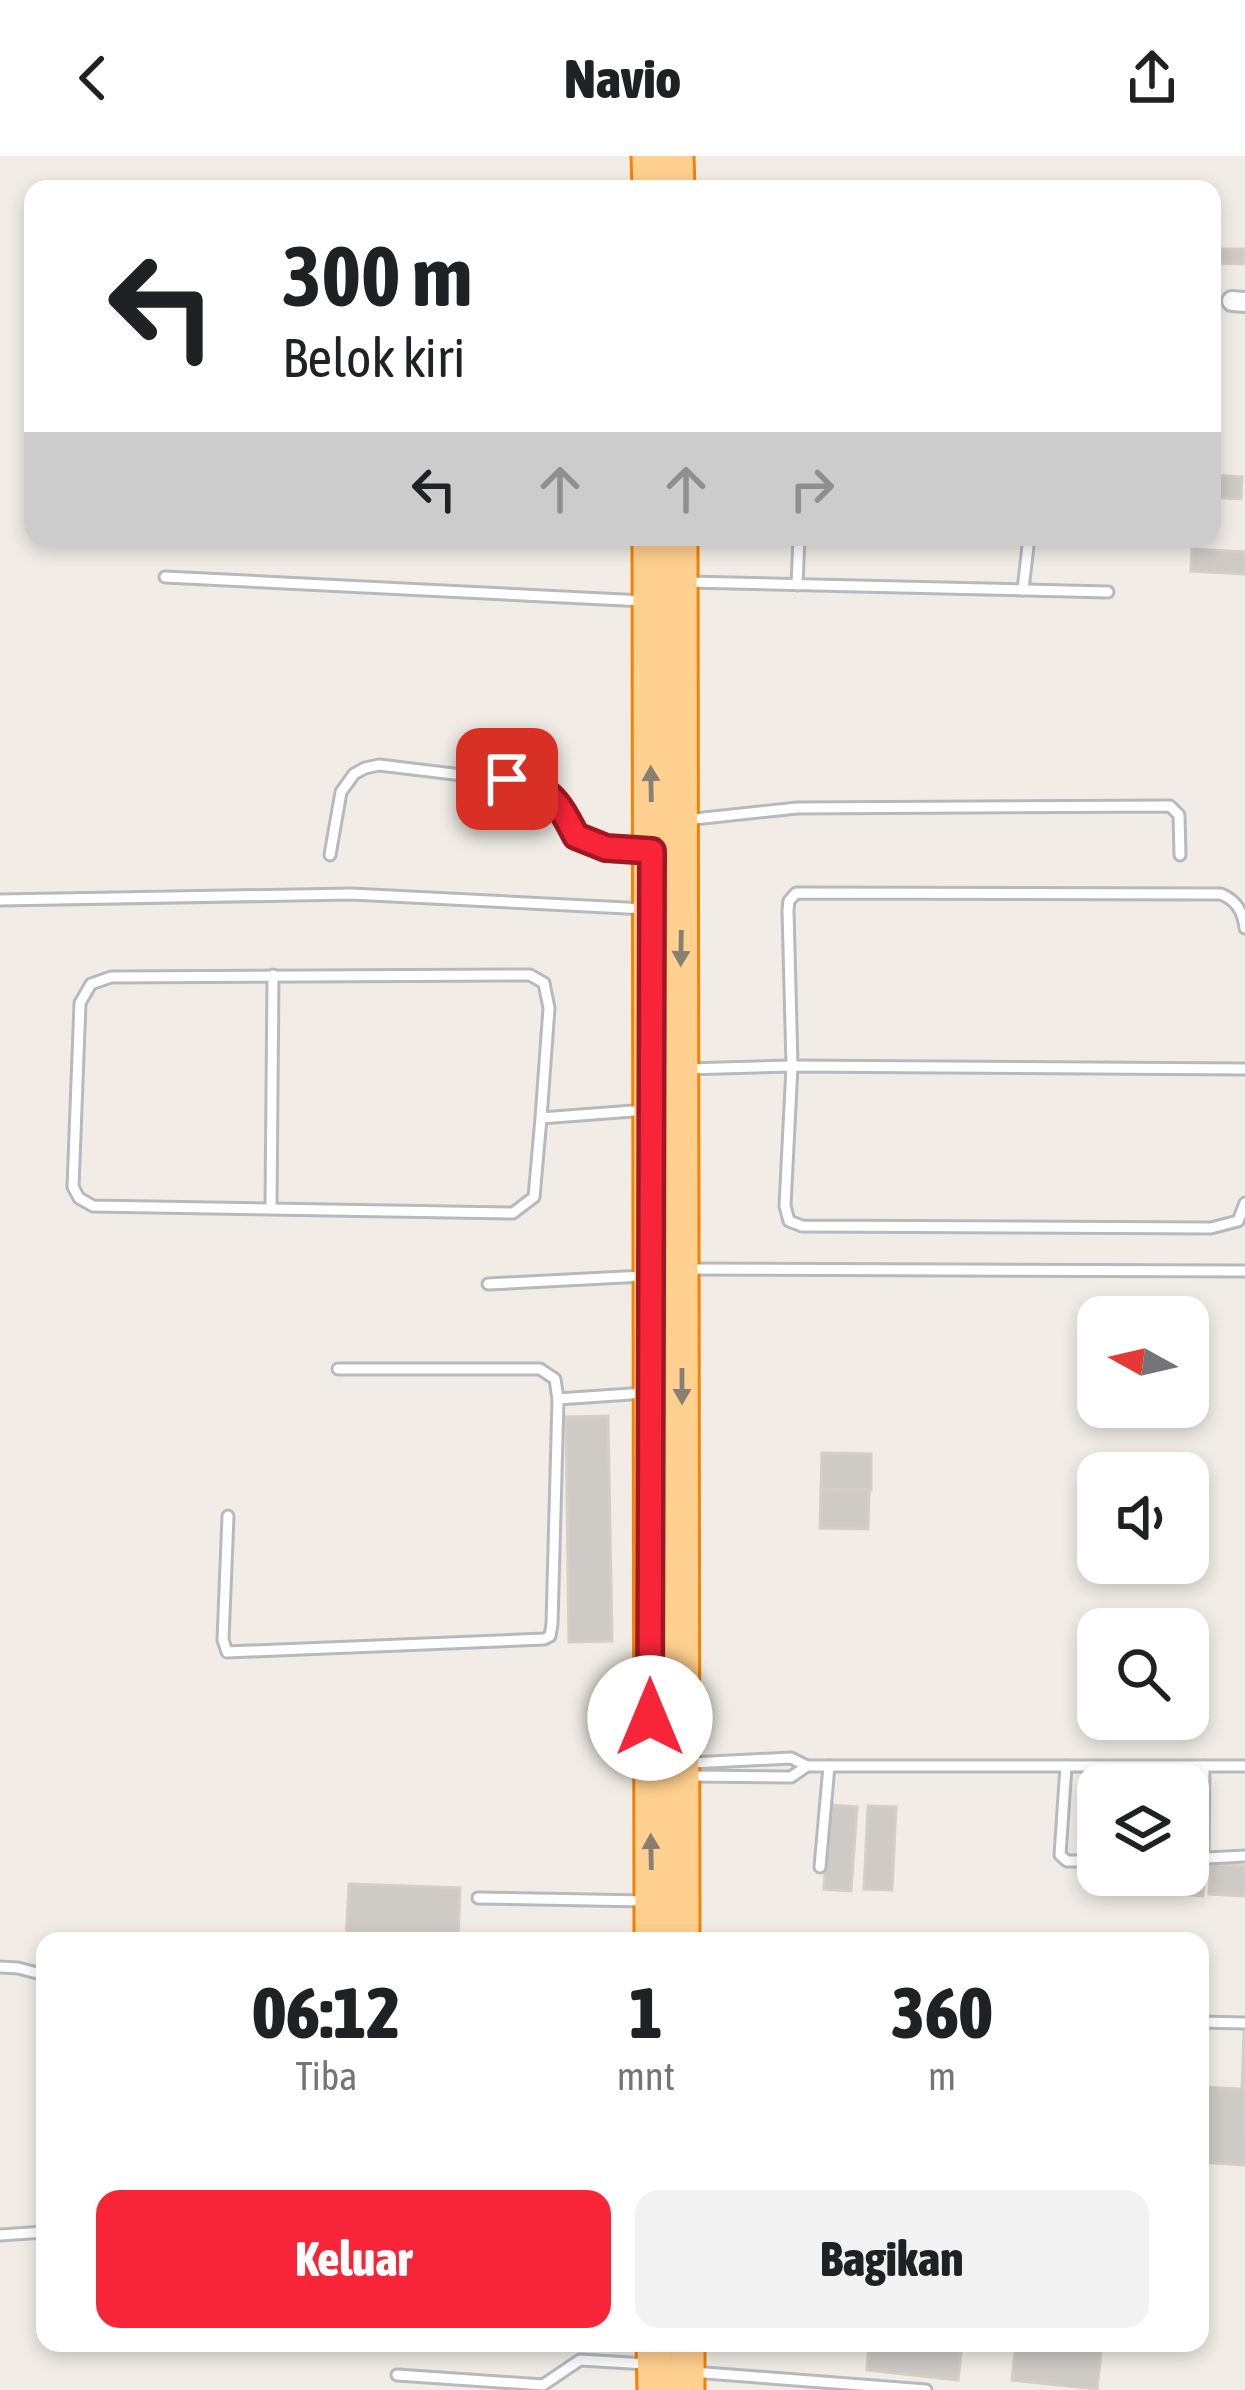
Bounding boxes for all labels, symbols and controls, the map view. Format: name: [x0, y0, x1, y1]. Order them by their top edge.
icon: back: [60, 45, 126, 111]
icon: share: [1119, 45, 1185, 111]
text: Navio: [564, 48, 681, 109]
icon: left: [84, 228, 240, 384]
text: 300 m: [282, 228, 472, 324]
text: Belok kiri: [282, 327, 465, 388]
icon: left: [401, 456, 467, 522]
icon: ahead: [527, 456, 593, 522]
icon: ahead: [653, 456, 719, 522]
icon: right: [779, 456, 845, 522]
pin: [456, 728, 558, 830]
icon: arrive: [474, 746, 540, 812]
one-way arrow: [642, 764, 661, 802]
one-way arrow: [671, 930, 690, 968]
north arrow: [1077, 1296, 1209, 1428]
map controls: [1077, 1296, 1209, 1896]
one-way arrow: [672, 1368, 692, 1406]
button: sound: [1077, 1452, 1209, 1584]
button: search: [1077, 1608, 1209, 1740]
position arrow: [587, 1655, 713, 1781]
button: layers: [1077, 1764, 1209, 1896]
one-way arrow: [641, 1832, 661, 1870]
text: 06:12: [252, 1971, 400, 2053]
text: 1: [629, 1971, 663, 2053]
text: 360: [891, 1971, 993, 2053]
text: Tiba: [295, 2054, 357, 2098]
text: mnt: [617, 2054, 675, 2098]
text: m: [928, 2054, 956, 2098]
button: Keluar: [96, 2190, 611, 2328]
button: Bagikan: [635, 2190, 1149, 2328]

